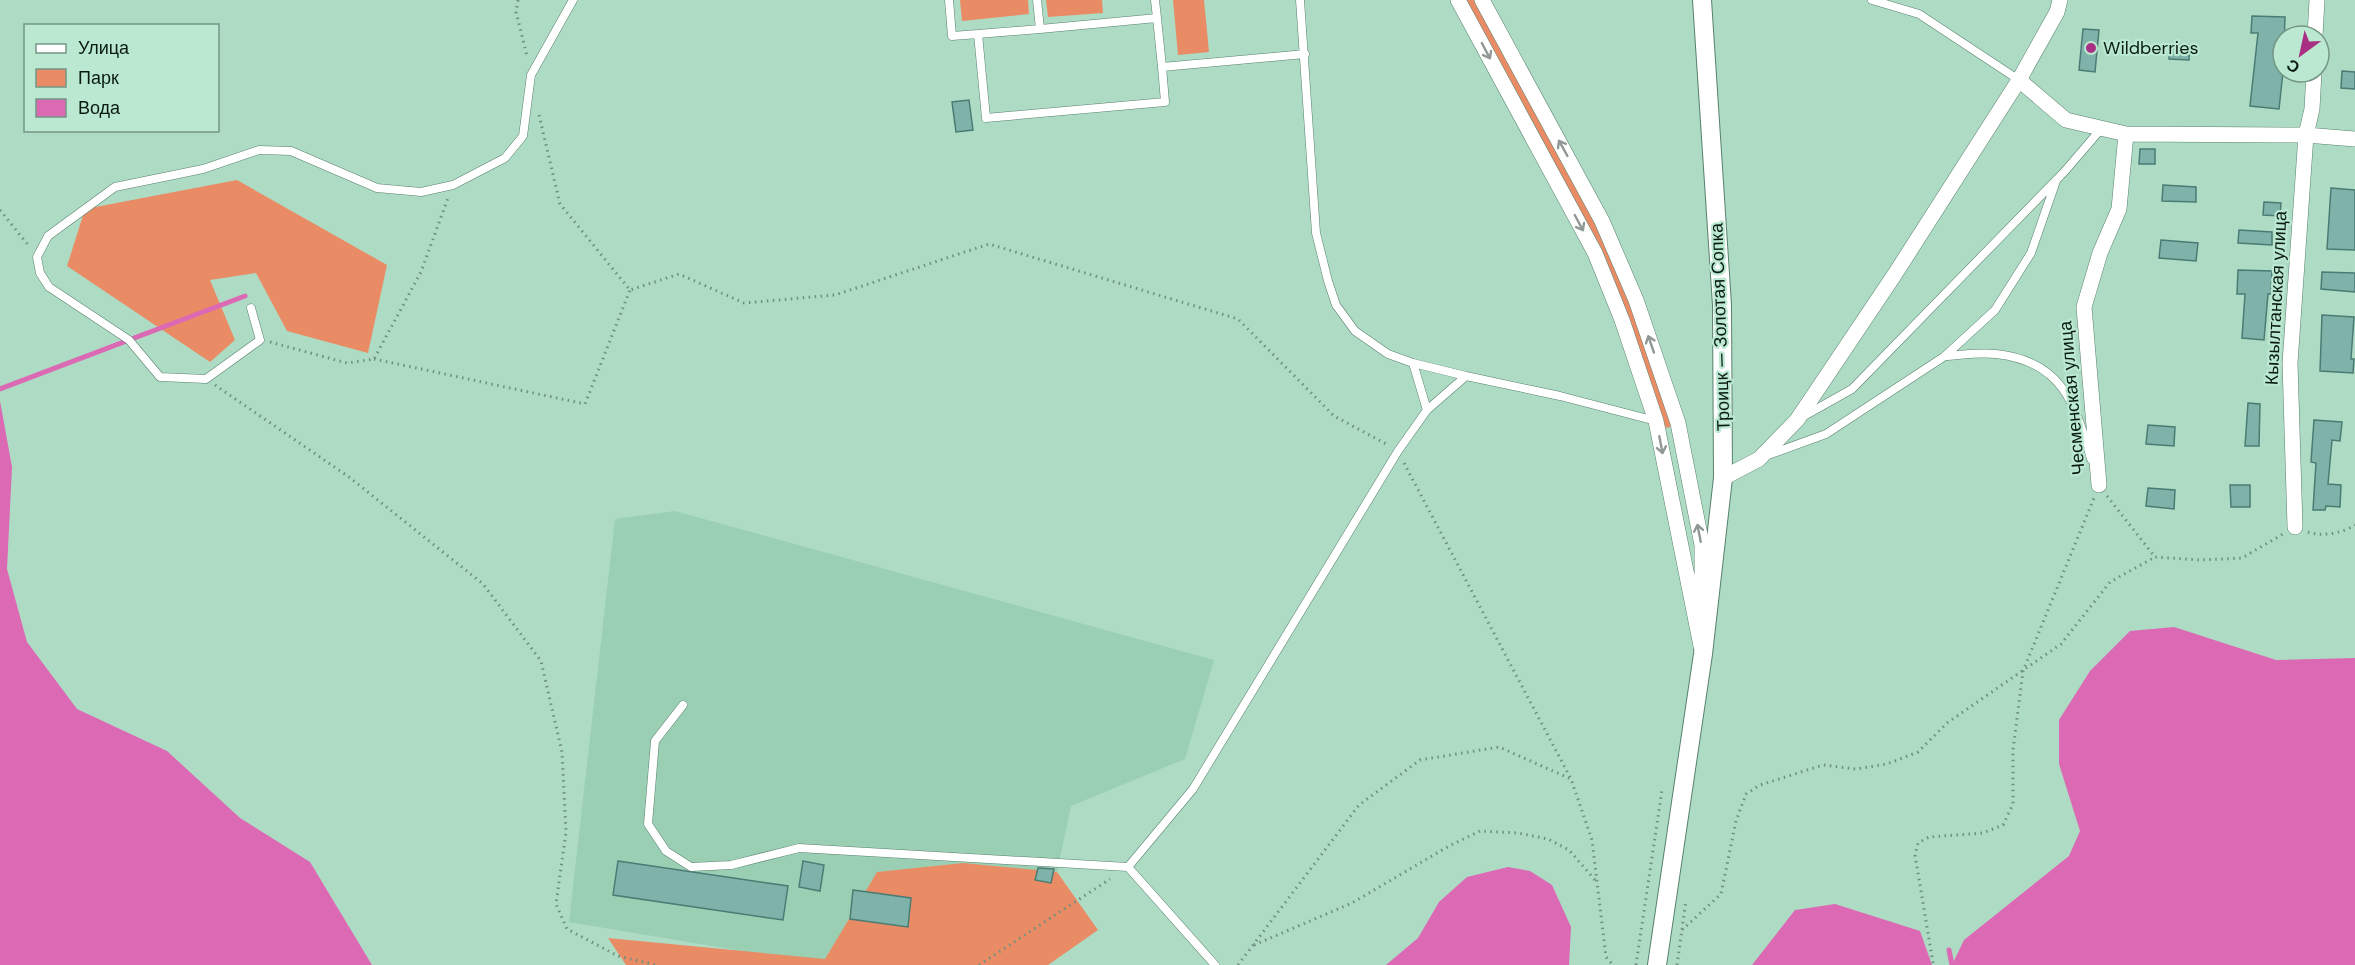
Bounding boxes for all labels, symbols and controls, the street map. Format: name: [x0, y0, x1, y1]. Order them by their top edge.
legend: [24, 24, 219, 132]
north arrow: [2271, 24, 2331, 84]
text: Улица: [78, 36, 130, 60]
place label: Wildberries: [2103, 36, 2198, 60]
marker: Wildberries: [2084, 41, 2098, 55]
one-way arrow: [1481, 42, 1492, 60]
text: С: [2282, 54, 2304, 78]
text: Парк: [78, 66, 119, 90]
text: Вода: [78, 96, 121, 120]
one-way arrow: [1557, 140, 1569, 157]
street label: Кызылтанская улица: [2259, 209, 2293, 386]
one-way arrow: [1573, 214, 1585, 231]
street label: Троицк — Золотая Сопка: [1704, 222, 1736, 431]
street label: Чесменская улица: [2053, 319, 2091, 476]
one-way arrow: [1645, 335, 1656, 354]
one-way arrow: [1655, 435, 1667, 454]
one-way arrow: [1693, 523, 1704, 543]

